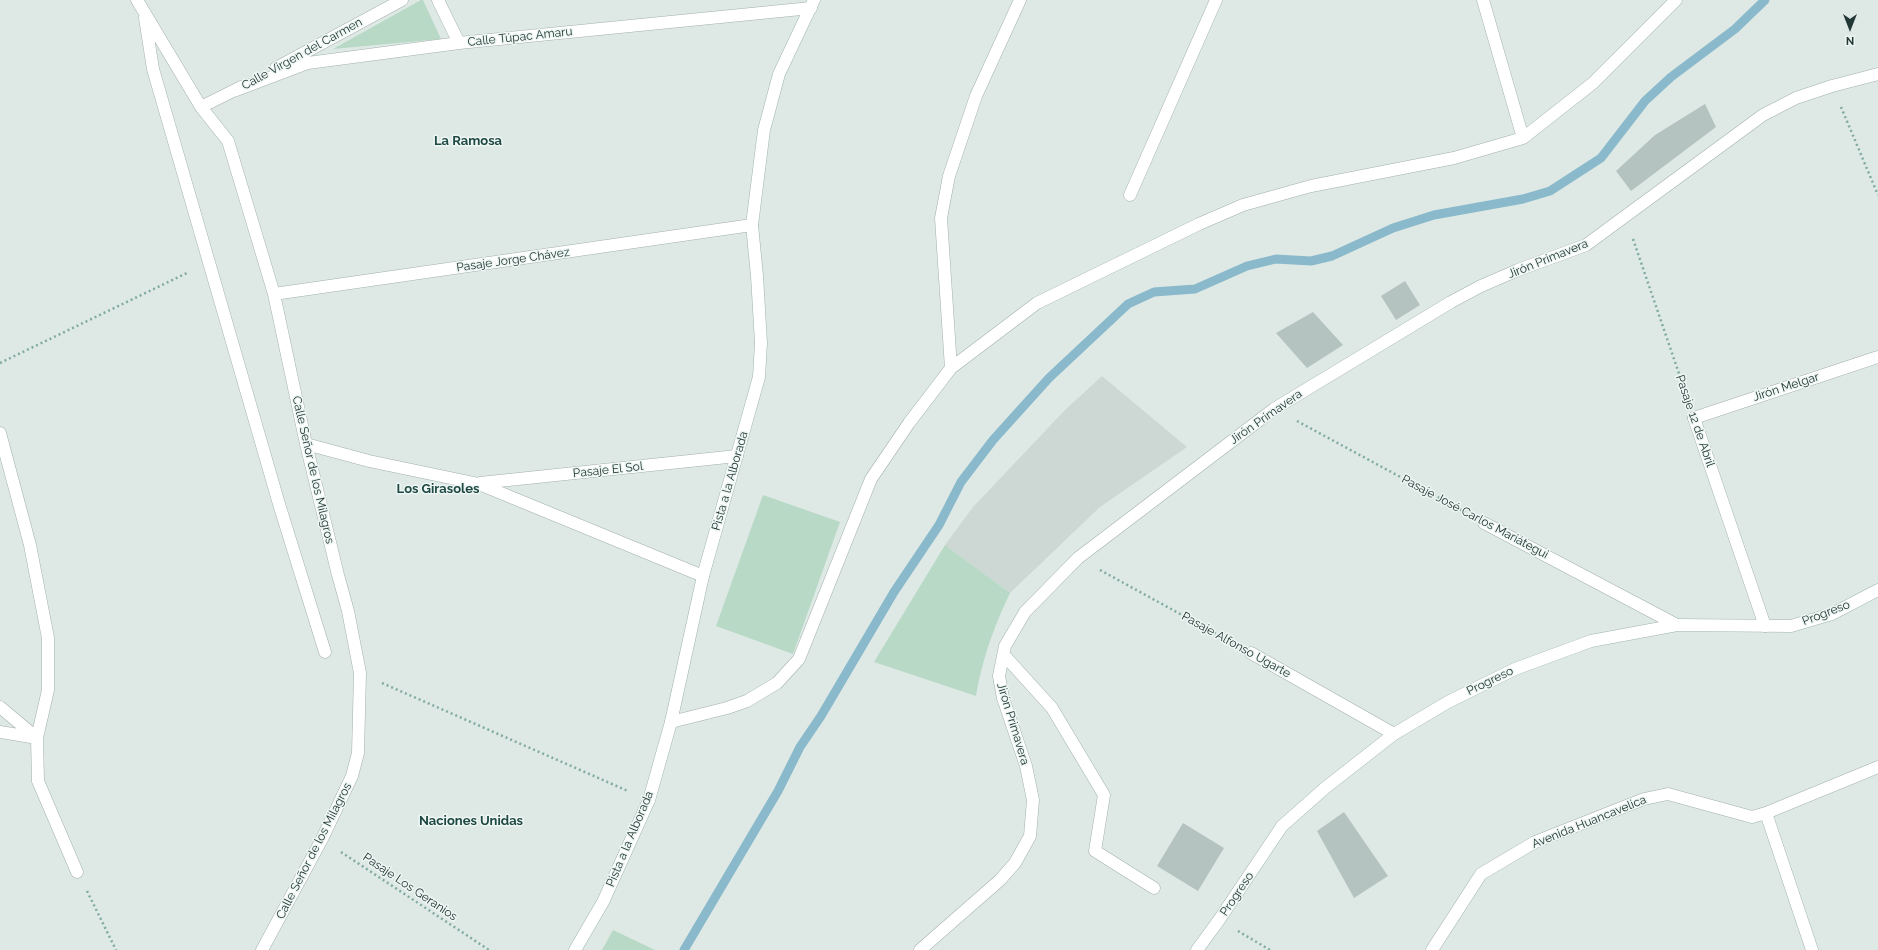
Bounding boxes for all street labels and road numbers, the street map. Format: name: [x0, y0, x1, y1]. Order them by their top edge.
street label: Calle Virgen del Carmen: [239, 15, 365, 93]
street label: Calle Túpac Amaru: [467, 24, 573, 50]
street label: Jirón Primavera: [1506, 236, 1590, 282]
street label: Pasaje Jorge Chávez: [456, 245, 570, 275]
street label: Jirón Melgar: [1751, 370, 1821, 404]
street label: Pasaje 12 de Abril: [1672, 373, 1718, 469]
street label: Jirón Primavera: [1227, 387, 1305, 447]
street label: Calle Señor de los Milagros: [289, 395, 337, 545]
street label: Pista a la Alborada: [709, 430, 751, 532]
street label: Pasaje El Sol: [572, 459, 644, 481]
street label: Pasaje José Carlos Mariátegui: [1399, 472, 1551, 562]
street label: Progreso: [1800, 597, 1852, 629]
street label: Pasaje Alfonso Ugarte: [1179, 609, 1293, 681]
street label: Progreso: [1464, 664, 1516, 698]
street label: Jirón Primavera: [994, 681, 1032, 767]
street label: Calle Señor de los Milagros: [273, 780, 355, 922]
street label: Pista a la Alborada: [603, 789, 657, 889]
street label: Avenida Huancavelica: [1530, 792, 1648, 852]
street label: Pasaje Los Geranios: [360, 850, 460, 924]
street label: Progreso: [1217, 869, 1257, 919]

